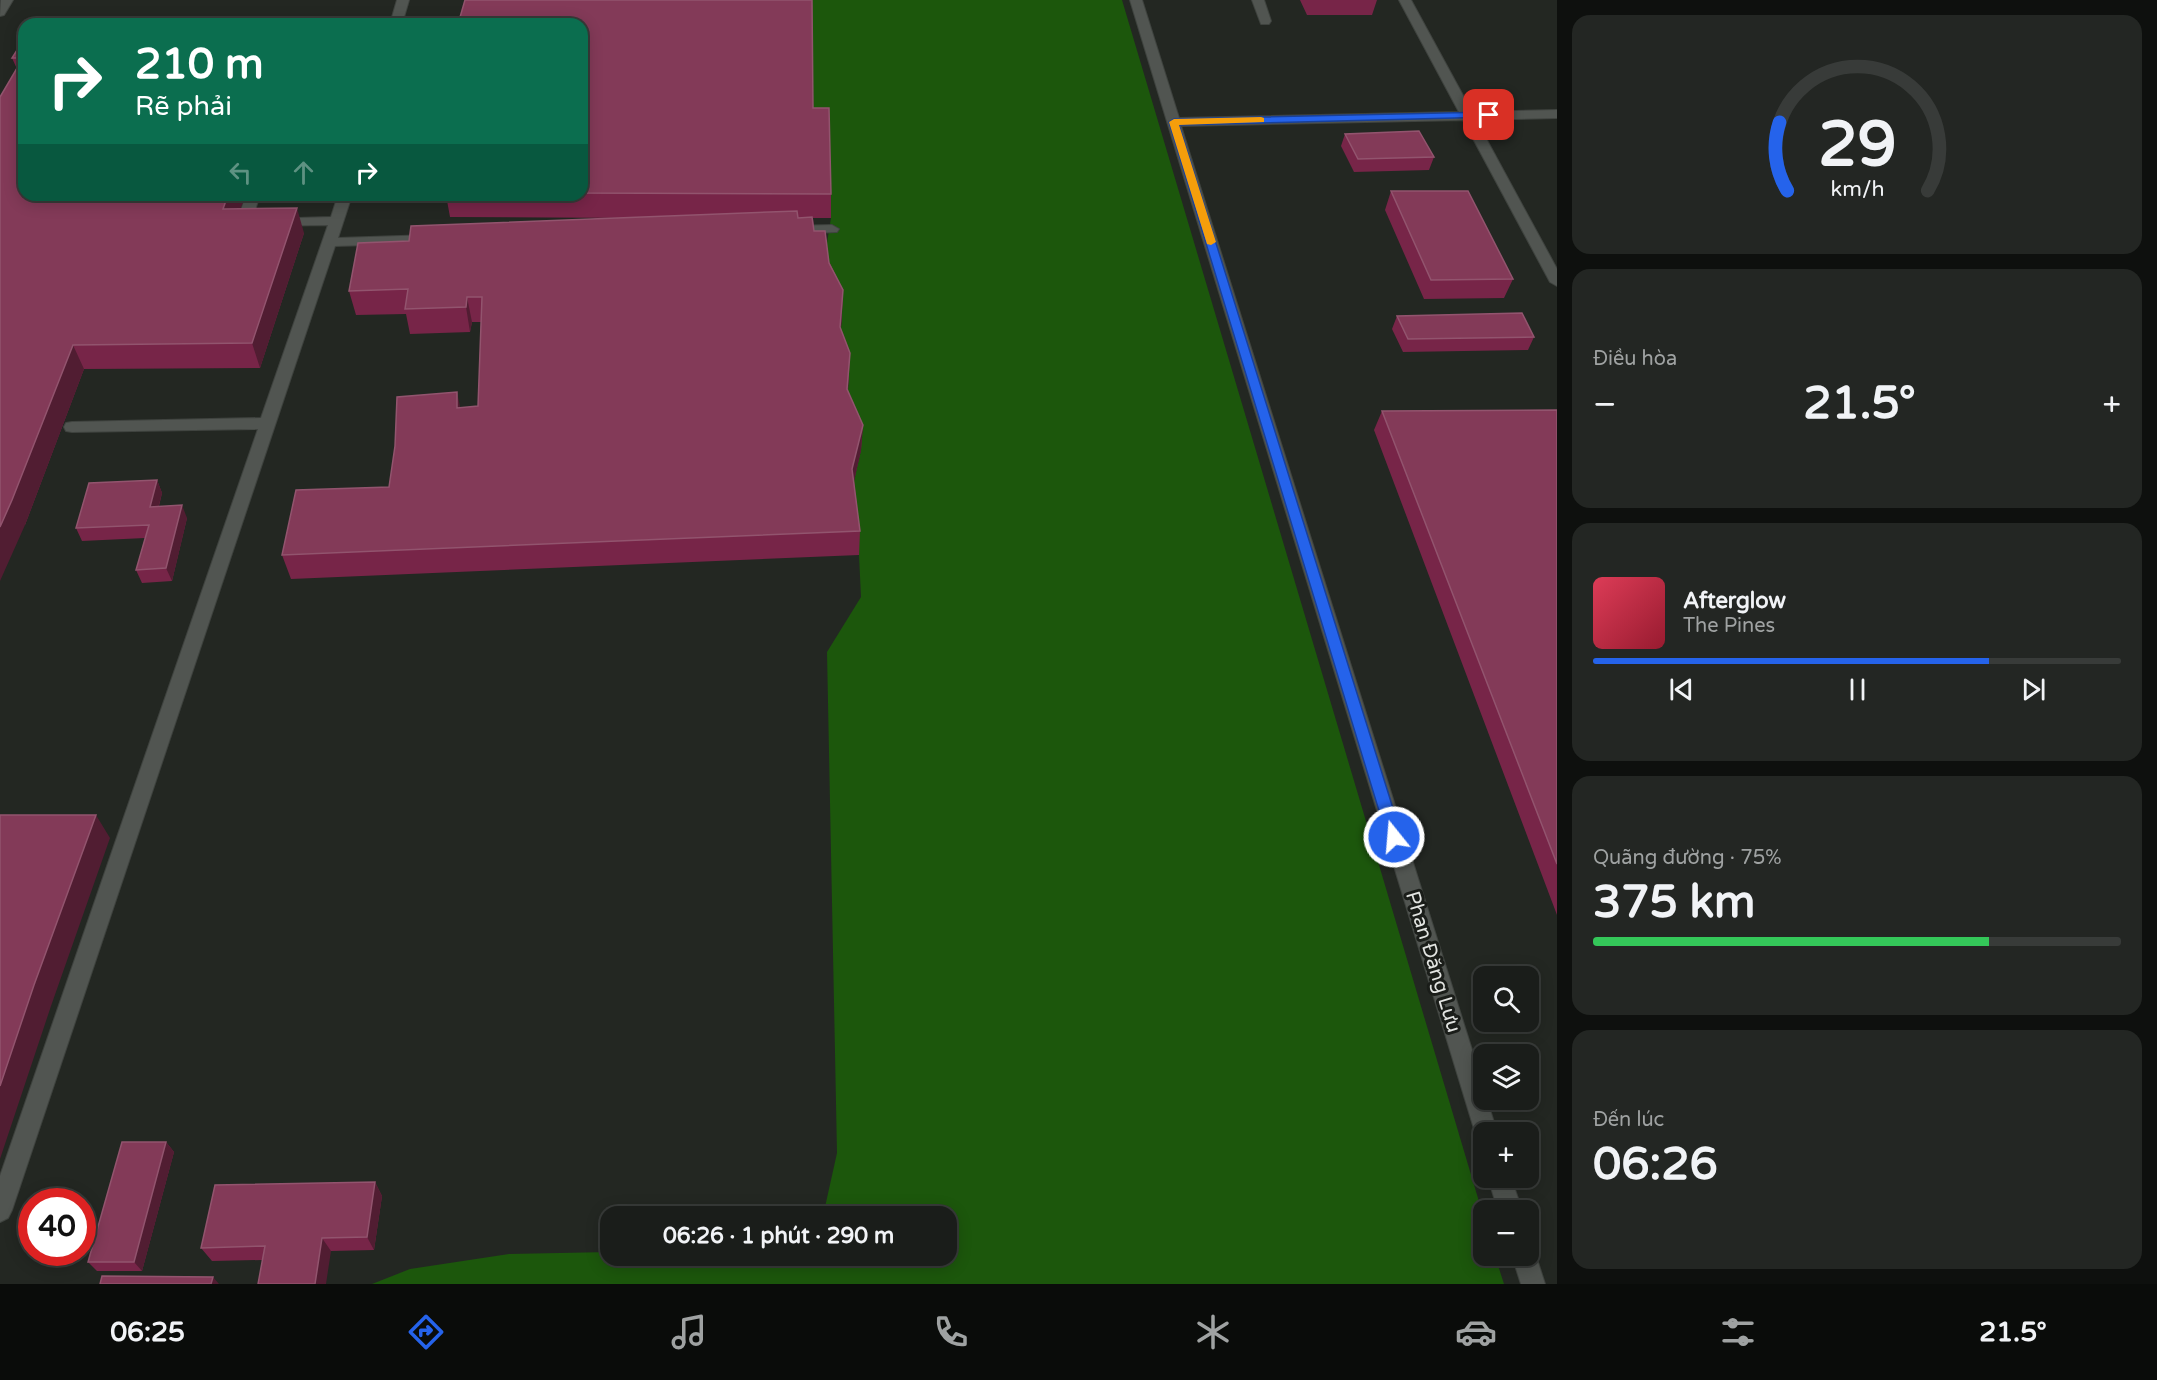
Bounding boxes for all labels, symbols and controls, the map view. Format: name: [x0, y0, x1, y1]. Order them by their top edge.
text: 210 m: [135, 39, 264, 90]
icon: right: [36, 42, 114, 120]
pin: [1463, 89, 1514, 140]
text: Rẽ phải: [135, 90, 232, 123]
icon: arrive: [1472, 98, 1505, 131]
text: 29: [1818, 109, 1896, 184]
icon: left: [224, 156, 257, 189]
icon: ahead: [287, 156, 320, 189]
icon: right: [350, 156, 383, 189]
text: km/h: [1830, 177, 1884, 203]
text: Điều hòa: [1593, 347, 1677, 371]
text: 21.5°: [1803, 377, 1916, 431]
text: −: [1593, 385, 1617, 424]
text: +: [2102, 385, 2121, 424]
text: Afterglow: [1683, 588, 1786, 614]
text: The Pines: [1683, 614, 1775, 638]
icon: previous: [1665, 673, 1698, 706]
icon: pause: [1841, 673, 1874, 706]
icon: next: [2017, 673, 2050, 706]
position arrow: [1362, 805, 1426, 869]
text: Quãng đường · 75%: [1593, 846, 1782, 870]
text: 375 km: [1593, 876, 1755, 930]
street label: Phan Đăng Lưu: [1400, 889, 1466, 1035]
map controls: [1473, 966, 1539, 1266]
button: search: [1473, 966, 1539, 1032]
button: layers: [1473, 1044, 1539, 1110]
text: Đến lúc: [1593, 1108, 1664, 1132]
button: +: [1473, 1122, 1539, 1188]
text: 06:26: [1593, 1138, 1718, 1192]
speed limit sign: 40: [18, 1188, 96, 1266]
button: −: [1473, 1200, 1539, 1266]
text: 06:26 · 1 phút · 290 m: [663, 1223, 894, 1249]
icon: directions: [405, 1311, 447, 1353]
icon: music: [668, 1311, 710, 1353]
icon: phone: [930, 1311, 972, 1353]
icon: climate: [1192, 1311, 1234, 1353]
icon: car: [1455, 1311, 1497, 1353]
icon: filters: [1717, 1311, 1759, 1353]
text: 06:25: [110, 1316, 185, 1349]
text: 21.5°: [1979, 1316, 2047, 1349]

